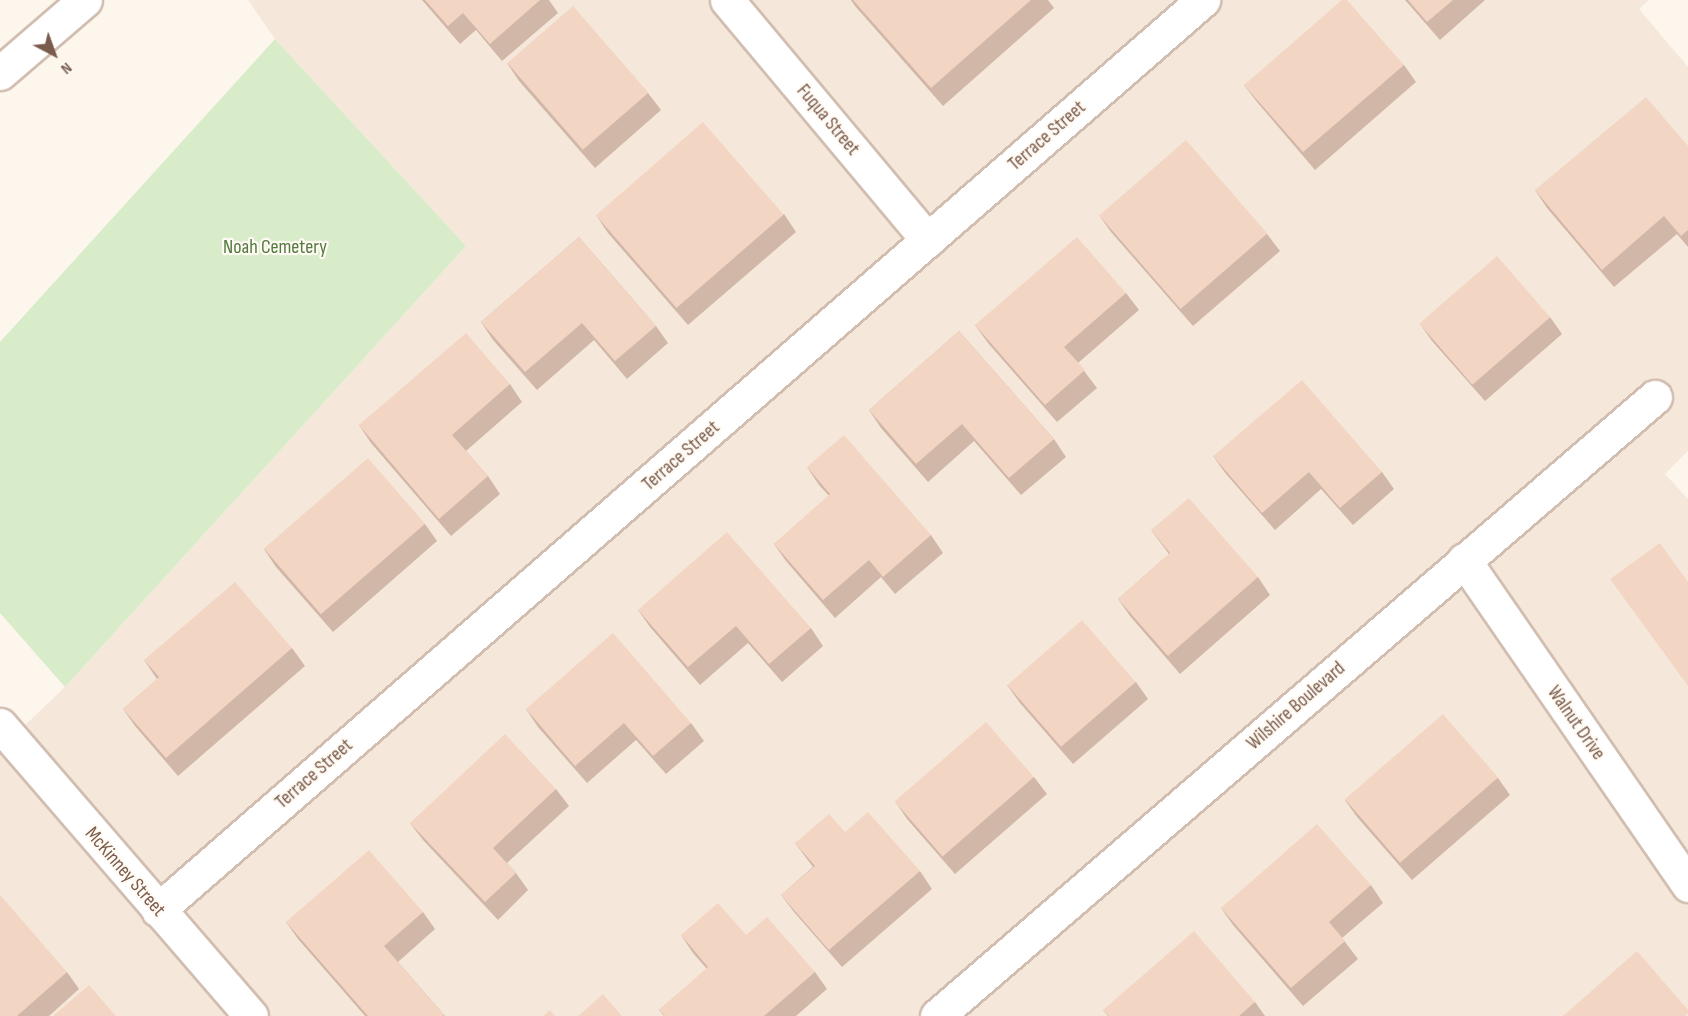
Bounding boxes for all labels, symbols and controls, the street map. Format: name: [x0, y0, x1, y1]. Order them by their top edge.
north arrow: [24, 24, 84, 84]
text: N: [57, 58, 76, 78]
street label: Fuqua Street: [791, 79, 865, 161]
street label: Terrace Street: [1003, 96, 1091, 176]
park label: Noah Cemetery: [223, 235, 327, 259]
street label: Terrace Street: [637, 416, 725, 496]
street label: Wilshire Boulevard: [1242, 657, 1350, 755]
street label: Walnut Drive: [1542, 681, 1610, 765]
street label: Terrace Street: [270, 734, 358, 814]
street label: McKinney Street: [80, 822, 170, 922]

